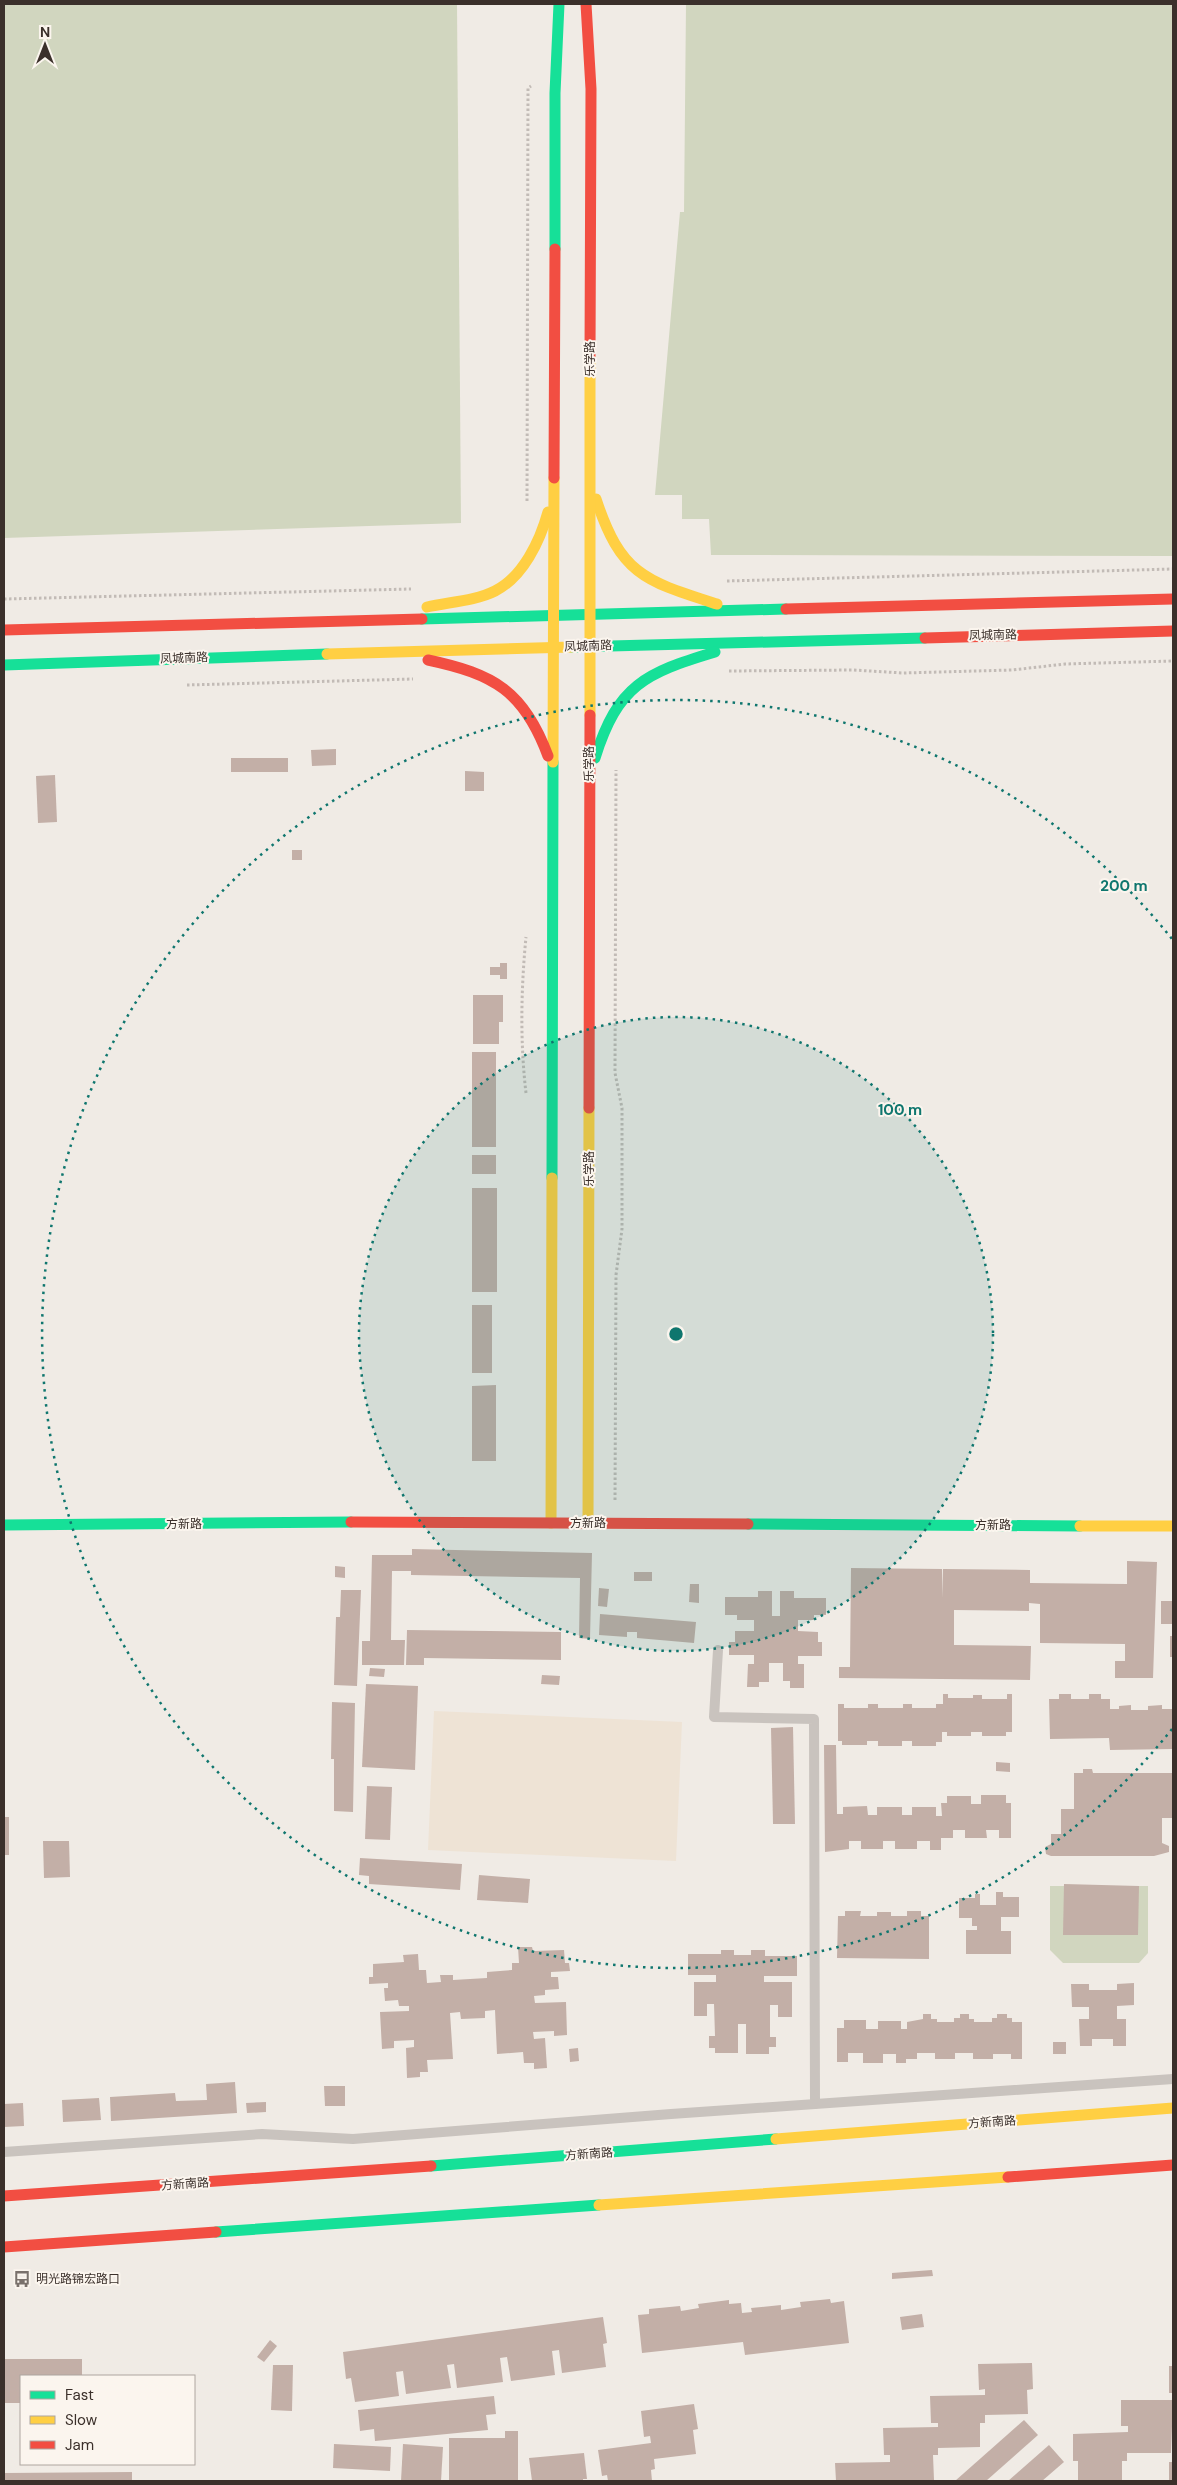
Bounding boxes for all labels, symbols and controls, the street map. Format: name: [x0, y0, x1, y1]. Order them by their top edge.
north arrow: [20, 20, 70, 70]
text: N: [40, 23, 50, 41]
street label: 乐学路: [582, 341, 598, 377]
street label: 凤城南路: [969, 627, 1017, 643]
street label: 凤城南路: [564, 637, 612, 655]
street label: 凤城南路: [160, 649, 208, 667]
street label: 乐学路: [581, 746, 597, 782]
text: 200 m: [1100, 876, 1148, 896]
text: 100 m: [878, 1100, 922, 1120]
street label: 乐学路: [581, 1151, 597, 1187]
centre of rings: [667, 1325, 685, 1343]
street label: 方新路: [570, 1515, 606, 1531]
street label: 方新路: [166, 1516, 202, 1532]
street label: 方新路: [975, 1517, 1011, 1533]
street label: 方新南路: [967, 2112, 1017, 2132]
street label: 方新南路: [564, 2144, 614, 2164]
street label: 方新南路: [160, 2174, 210, 2194]
bus stop icon: 明光路锦宏路口: [12, 2269, 32, 2289]
place label: 明光路锦宏路口: [36, 2271, 120, 2287]
legend: [20, 2375, 195, 2465]
text: Fast: [65, 2385, 94, 2405]
text: Slow: [65, 2410, 98, 2430]
text: Jam: [65, 2435, 94, 2455]

